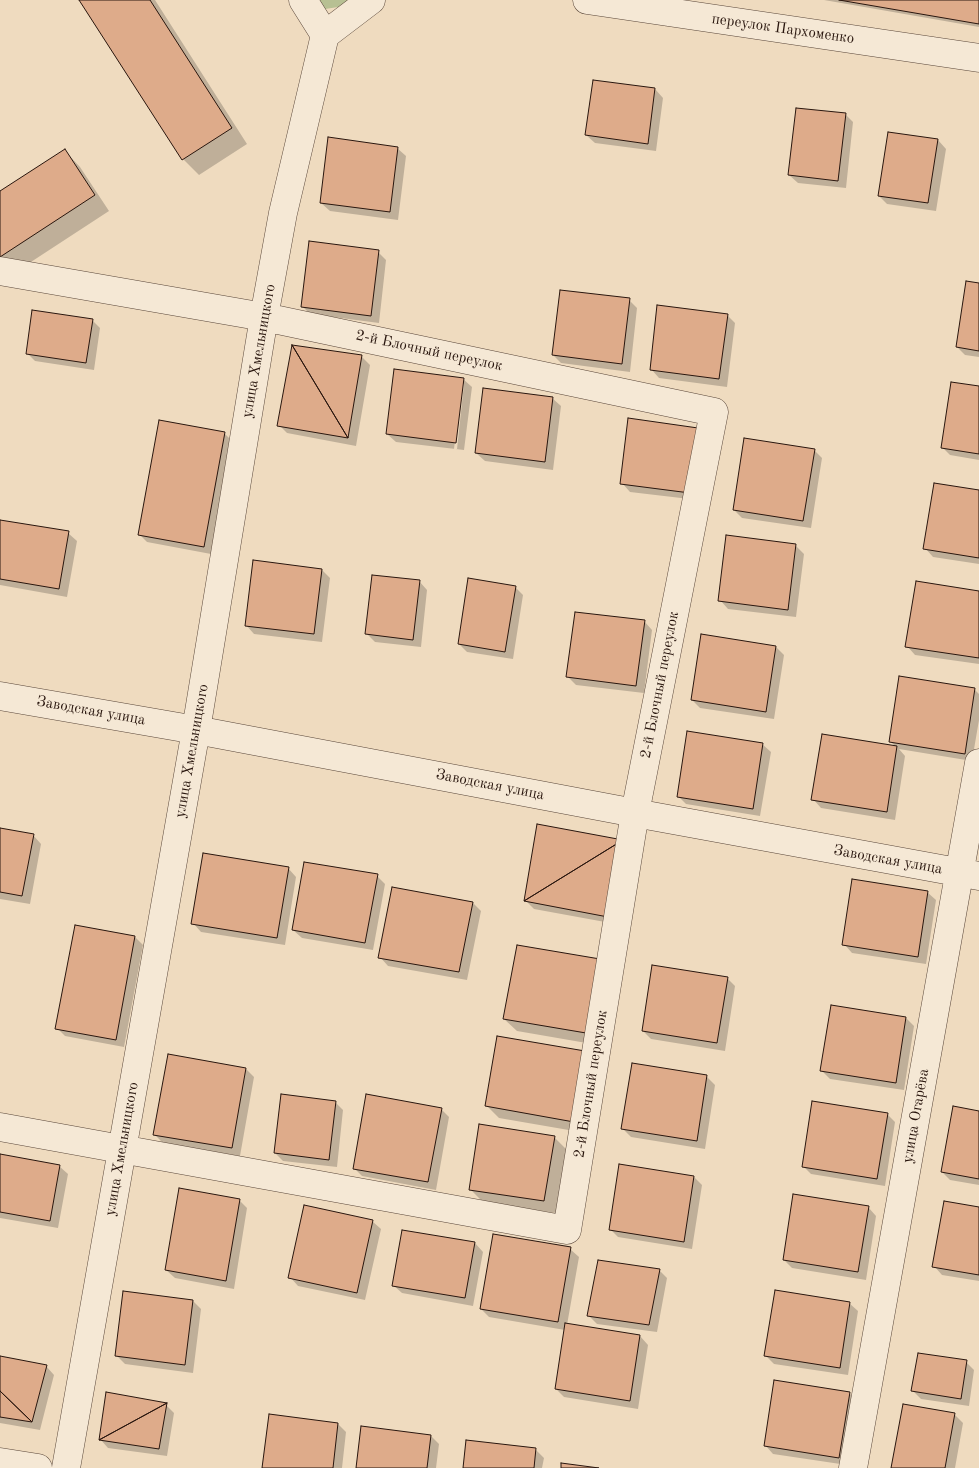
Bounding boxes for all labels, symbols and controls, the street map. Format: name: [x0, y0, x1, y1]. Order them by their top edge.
street label: переулок Пархоменко: [711, 10, 855, 48]
street label: улица Хмельницкого: [238, 283, 280, 419]
street label: 2-й Блочный переулок: [354, 327, 504, 375]
street label: 2-й Блочный переулок: [637, 610, 683, 760]
street label: улица Хмельницкого: [171, 683, 213, 819]
street label: Заводская улица: [35, 693, 147, 729]
street label: Заводская улица: [434, 766, 546, 804]
street label: Заводская улица: [832, 842, 944, 878]
street label: 2-й Блочный переулок: [570, 1009, 612, 1159]
street label: улица Огарёва: [899, 1067, 933, 1165]
street label: улица Хмельницкого: [101, 1081, 143, 1217]

